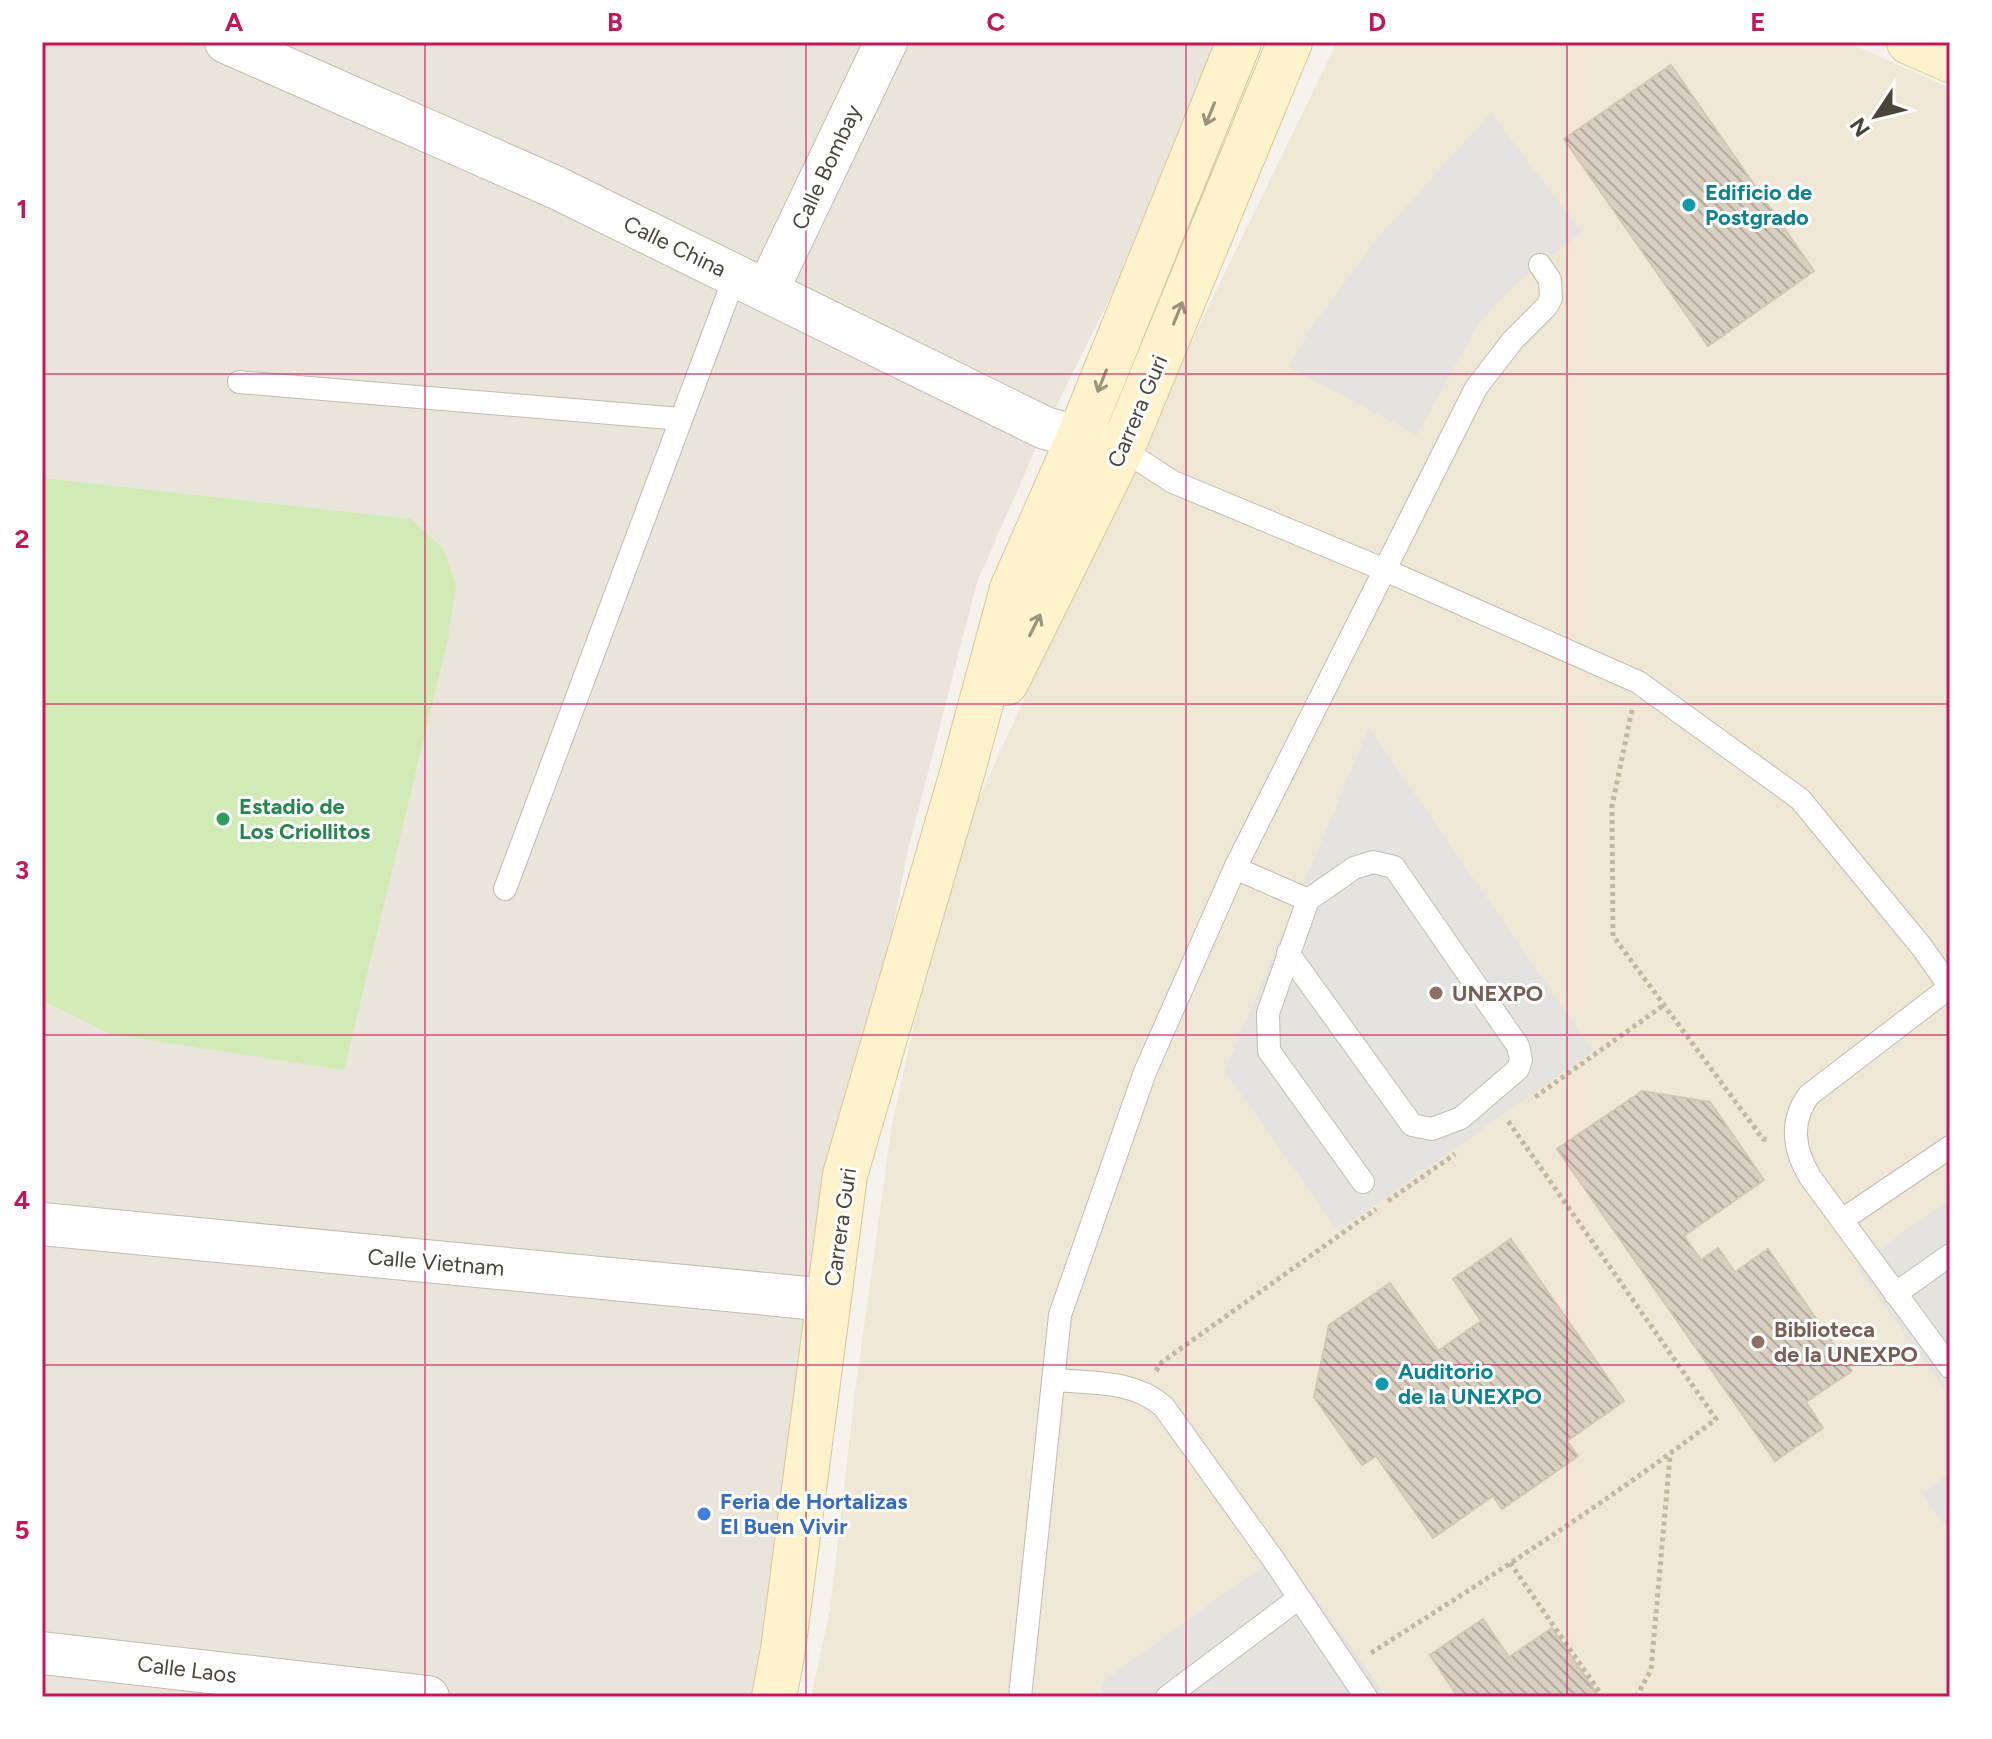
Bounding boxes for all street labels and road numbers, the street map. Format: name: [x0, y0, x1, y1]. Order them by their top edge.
street label: Calle Bombay: [786, 100, 867, 234]
street label: Calle China: [619, 210, 731, 283]
street label: Carrera Guri: [1102, 351, 1173, 472]
street label: Carrera Guri: [819, 1166, 862, 1288]
street label: Calle Vietnam: [366, 1243, 505, 1282]
street label: Calle Laos: [136, 1650, 238, 1689]

